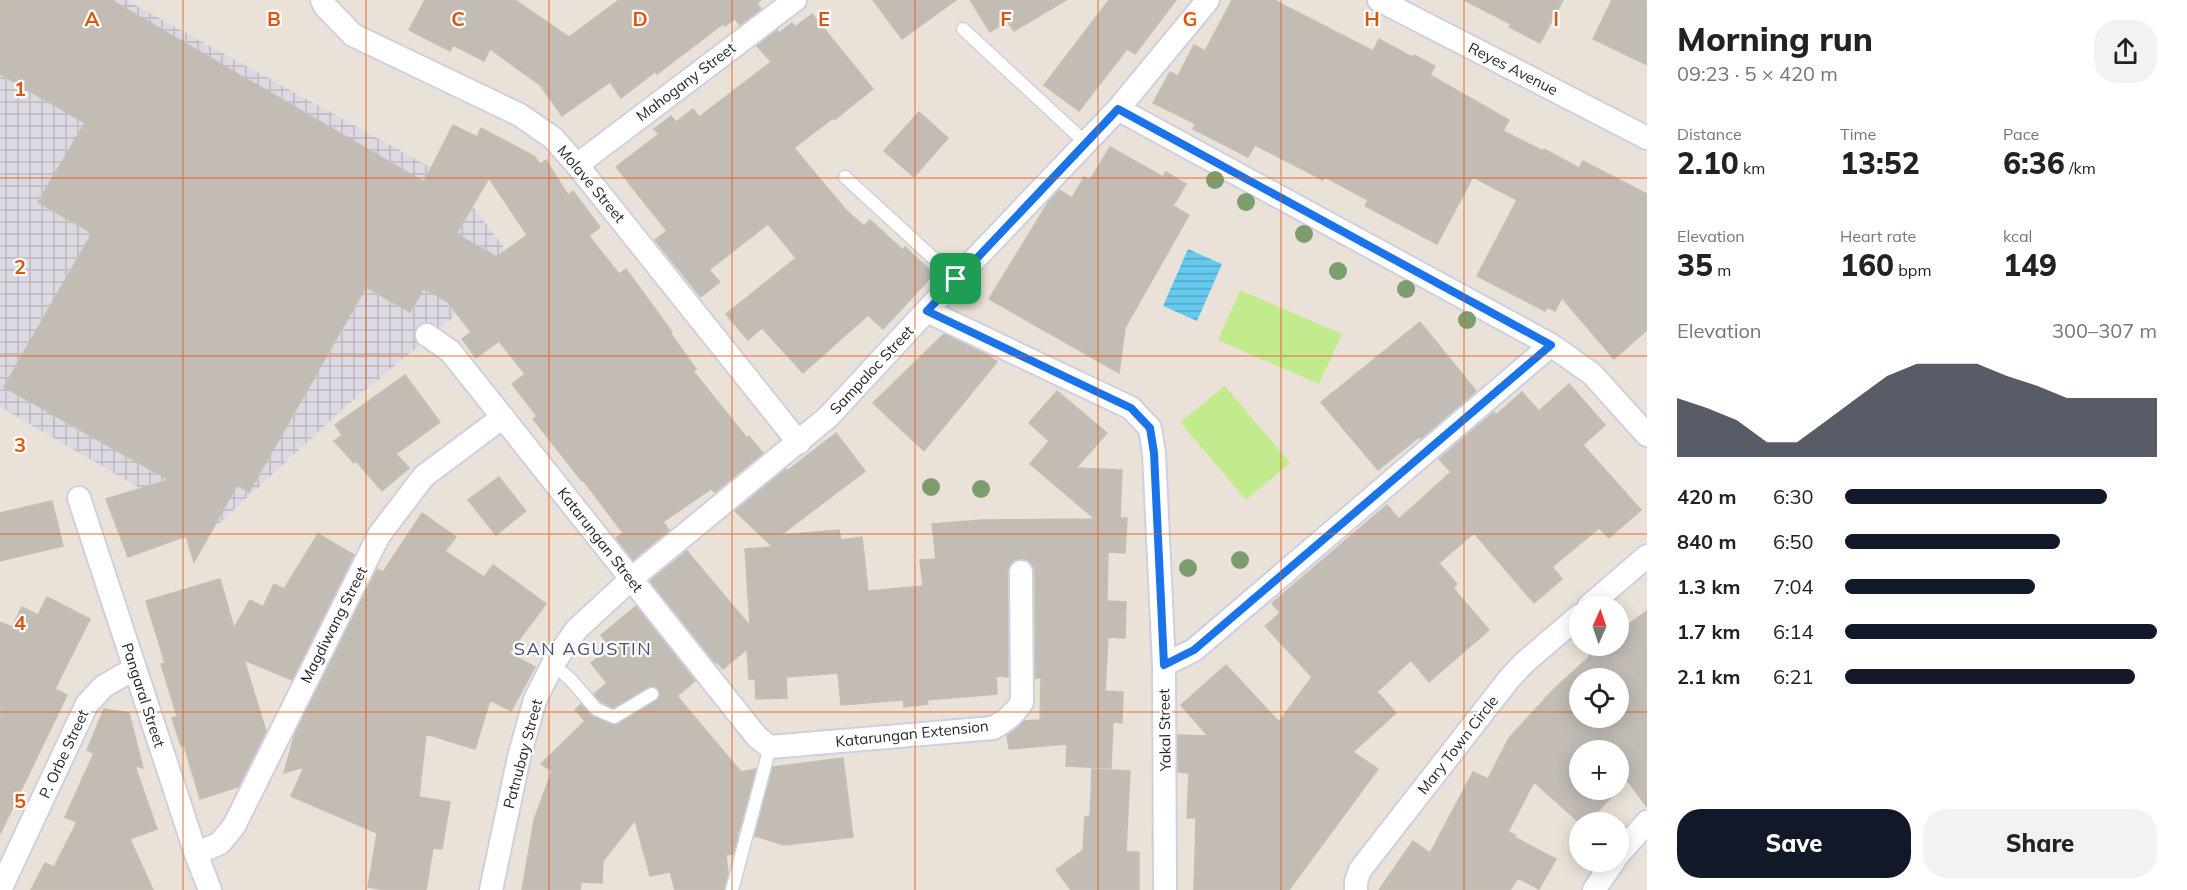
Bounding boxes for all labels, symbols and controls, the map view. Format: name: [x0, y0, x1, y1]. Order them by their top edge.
text: A: [85, 6, 100, 31]
text: B: [267, 6, 281, 31]
text: C: [451, 6, 465, 31]
text: D: [632, 6, 648, 31]
text: E: [818, 6, 830, 31]
text: F: [1000, 6, 1012, 31]
text: G: [1183, 6, 1197, 31]
text: H: [1364, 6, 1380, 31]
text: I: [1553, 6, 1559, 31]
text: Morning run: [1677, 18, 1873, 59]
button: share: [2094, 20, 2157, 83]
street label: Mahogany Street: [632, 38, 739, 125]
street label: Reyes Avenue: [1465, 38, 1561, 99]
text: 09:23 · 5 × 420 m: [1677, 61, 1838, 86]
text: 1: [14, 76, 26, 101]
text: Distance: [1677, 124, 1742, 144]
text: Time: [1840, 124, 1876, 144]
text: Pace: [2003, 124, 2039, 144]
street label: Molave Street: [553, 141, 629, 226]
text: 2.10: [1677, 144, 1739, 182]
text: 13:52: [1840, 144, 1920, 182]
text: 6:36: [2003, 144, 2065, 182]
text: km: [1739, 158, 1765, 178]
text: /km: [2065, 158, 2096, 178]
text: Elevation: [1677, 226, 1745, 246]
text: Heart rate: [1840, 226, 1916, 246]
text: kcal: [2003, 226, 2032, 246]
text: 35: [1677, 246, 1713, 284]
text: 160: [1840, 246, 1894, 284]
text: 149: [2003, 246, 2057, 284]
pin: [930, 253, 981, 304]
text: 2: [14, 254, 26, 279]
text: m: [1713, 260, 1731, 280]
text: bpm: [1894, 260, 1931, 280]
icon: arrive: [939, 262, 972, 295]
text: Elevation: [1677, 318, 1762, 343]
text: 300–307 m: [2052, 318, 2157, 343]
street label: Sampaloc Street: [826, 321, 918, 418]
text: 3: [14, 432, 26, 457]
street label: Katarungan Street: [554, 483, 647, 596]
text: 420 m: [1677, 484, 1736, 509]
text: 6:30: [1773, 484, 1814, 509]
text: 840 m: [1677, 529, 1736, 554]
text: 6:50: [1773, 529, 1814, 554]
street label: Magdiwang Street: [296, 563, 371, 686]
text: 1.3 km: [1677, 574, 1740, 599]
text: 7:04: [1773, 574, 1814, 599]
north arrow: [1569, 596, 1629, 656]
map controls: [1569, 596, 1629, 872]
text: 4: [14, 610, 26, 635]
text: 1.7 km: [1677, 619, 1740, 644]
text: 6:14: [1773, 619, 1814, 644]
district label: SAN AGUSTIN: [514, 637, 652, 660]
street label: Pangaral Street: [118, 640, 169, 749]
text: 2.1 km: [1677, 664, 1740, 689]
text: 6:21: [1773, 664, 1814, 689]
button: locate: [1569, 668, 1629, 728]
street label: Yakal Street: [1154, 689, 1175, 772]
street label: Mary Town Circle: [1413, 692, 1502, 798]
street label: Patnubay Street: [499, 697, 546, 811]
street label: P. Orbe Street: [35, 706, 92, 801]
street label: Katarungan Extension: [835, 716, 989, 751]
button: +: [1569, 740, 1629, 800]
text: 5: [14, 788, 26, 813]
button: Save: [1677, 809, 1911, 878]
button: Share: [1923, 809, 2157, 878]
button: −: [1569, 812, 1629, 872]

